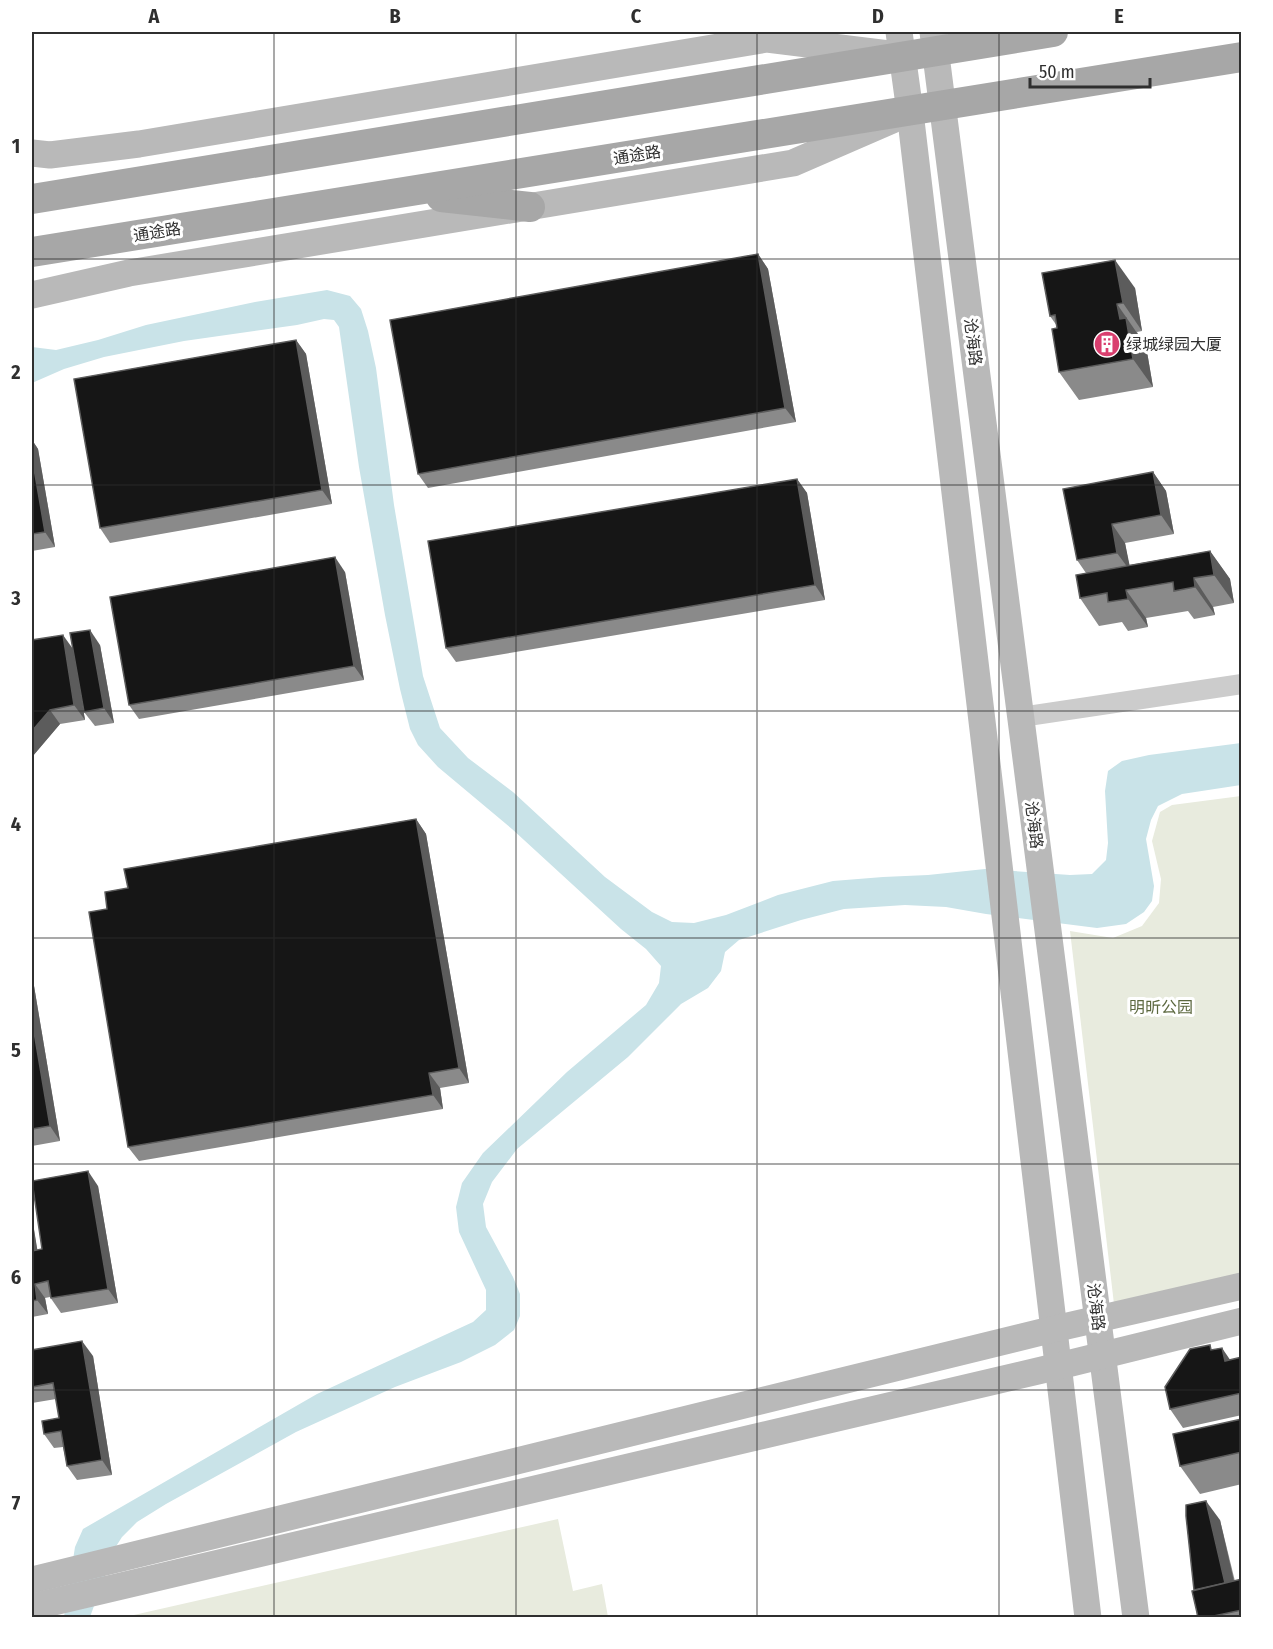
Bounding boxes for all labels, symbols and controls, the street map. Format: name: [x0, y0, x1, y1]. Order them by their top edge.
text: A: [148, 4, 161, 28]
text: B: [389, 4, 401, 28]
text: C: [631, 4, 642, 28]
text: D: [872, 4, 884, 28]
text: E: [1114, 4, 1124, 28]
scale bar: [1030, 51, 1150, 89]
text: 50 m: [1039, 61, 1075, 83]
text: 1: [12, 134, 20, 158]
street label: 通途路: [612, 142, 662, 168]
street label: 通途路: [132, 219, 182, 245]
street label: 沧海路: [961, 317, 985, 367]
building icon: 绿城绿园大厦: [1092, 329, 1122, 359]
place label: 绿城绿园大厦: [1126, 335, 1222, 354]
text: 2: [10, 360, 21, 384]
text: 3: [10, 586, 21, 610]
street label: 沧海路: [1022, 800, 1046, 850]
text: 4: [11, 812, 21, 836]
park label: 明昕公园: [1129, 998, 1193, 1017]
text: 5: [11, 1038, 21, 1062]
text: 6: [11, 1265, 21, 1289]
street label: 沧海路: [1084, 1282, 1108, 1332]
text: 7: [12, 1491, 21, 1515]

